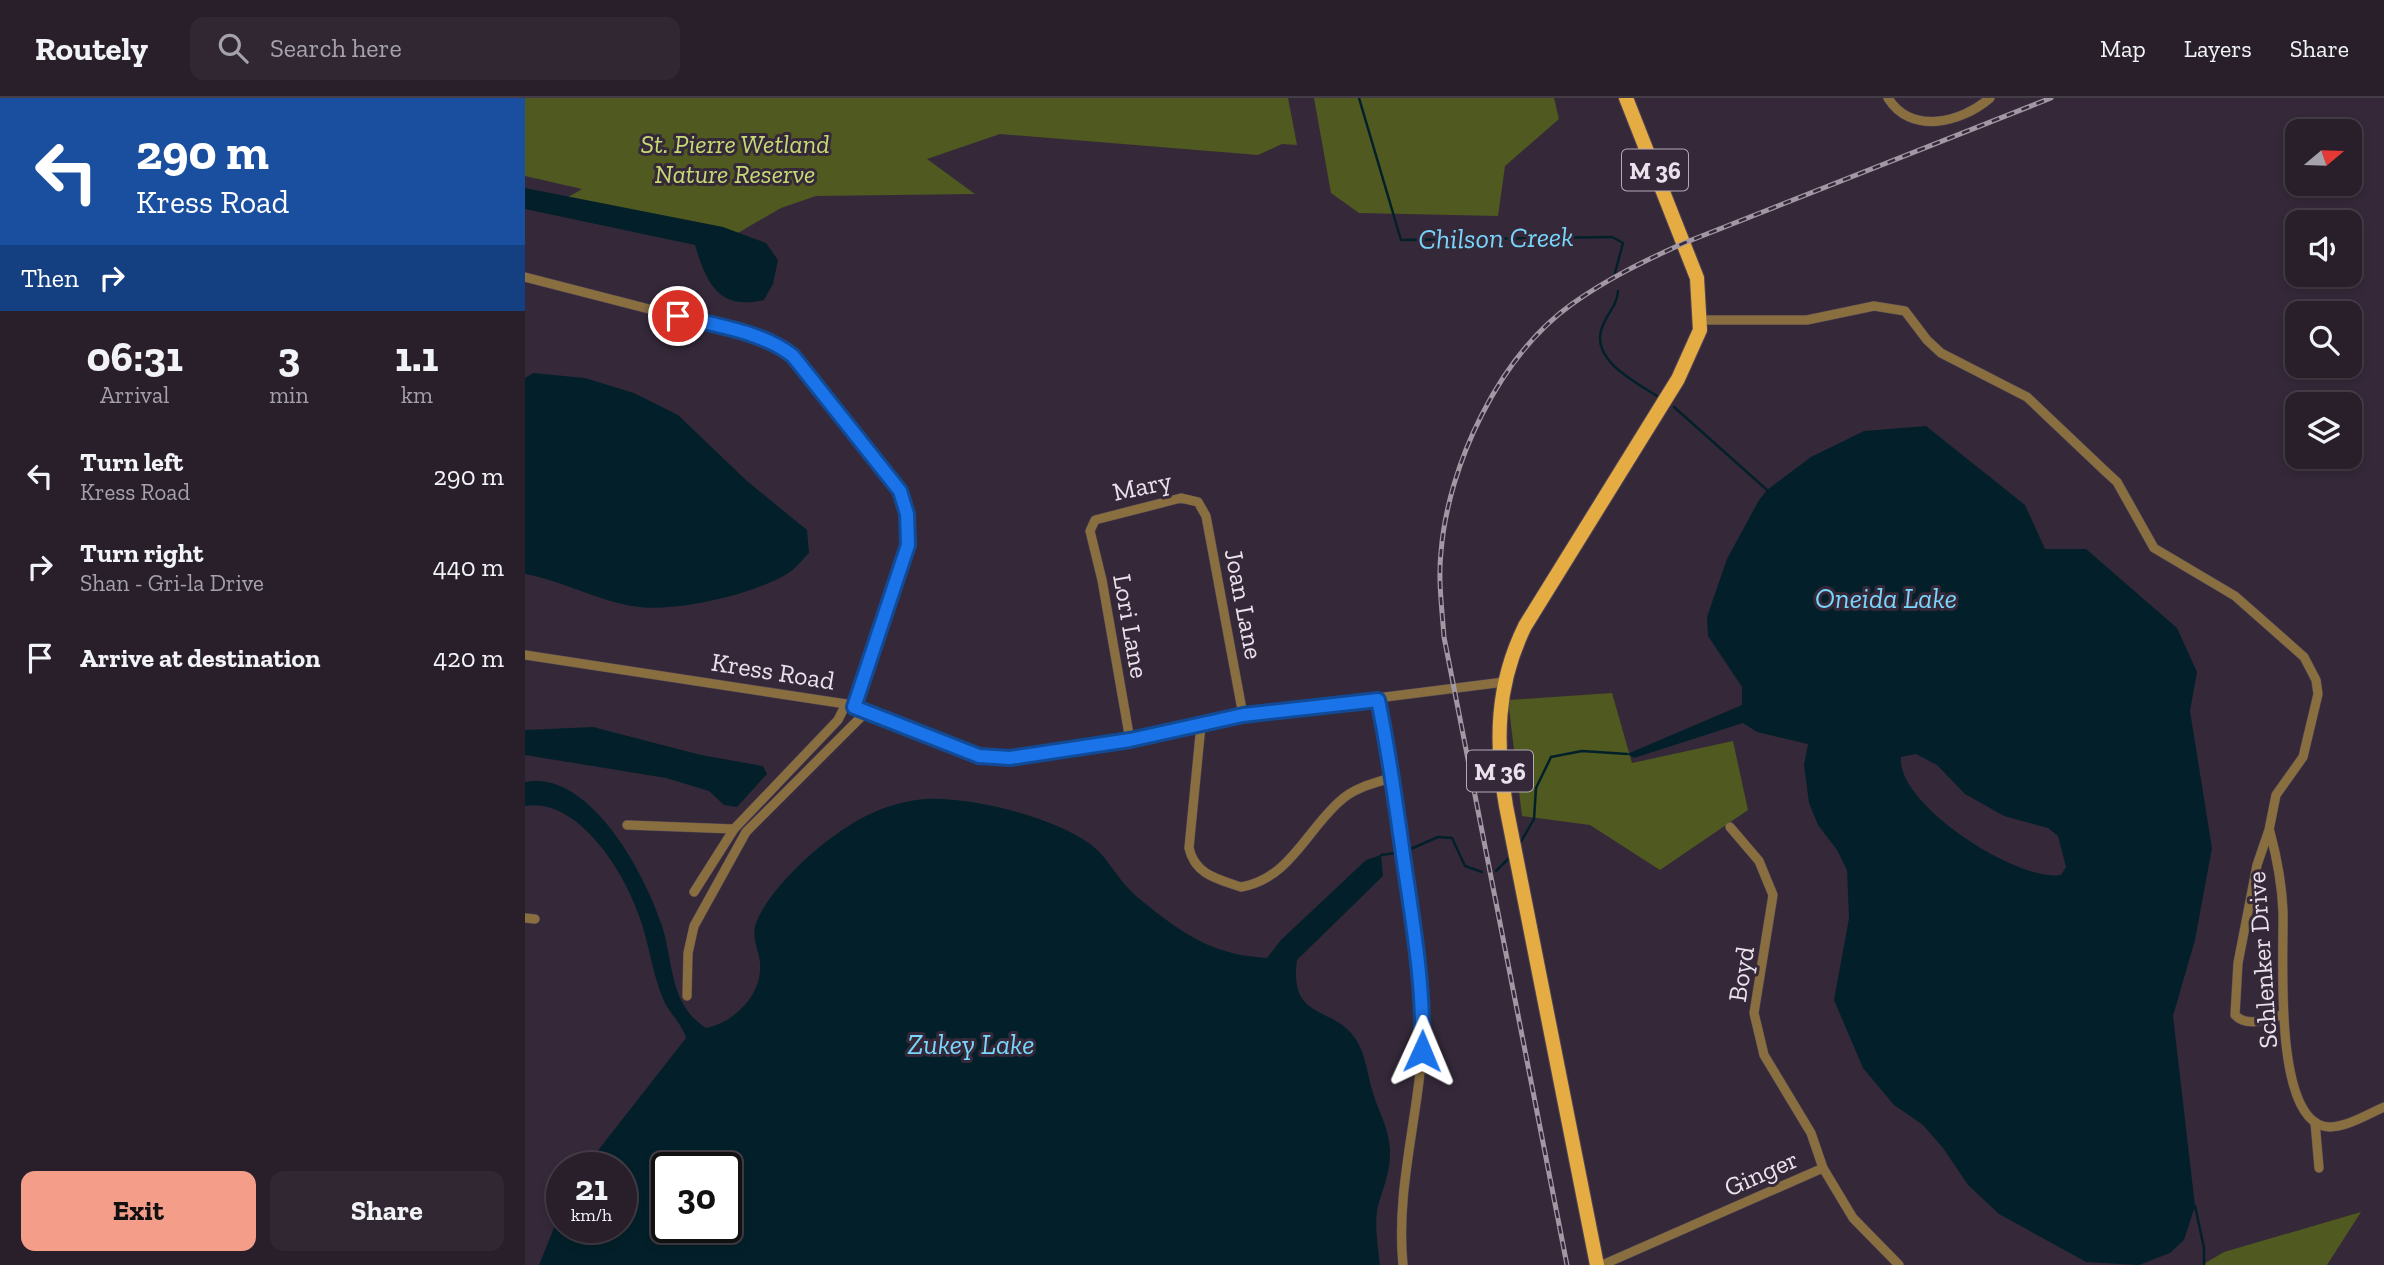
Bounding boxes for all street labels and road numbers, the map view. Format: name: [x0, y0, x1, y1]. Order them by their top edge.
road number: M 36: [1622, 150, 1688, 190]
street label: Mary: [1110, 464, 1175, 508]
street label: Joan Lane: [1218, 546, 1270, 662]
street label: Lori Lane: [1106, 571, 1156, 681]
street label: Kress Road: [709, 645, 837, 697]
road number: M 36: [1467, 750, 1533, 792]
street label: Schlenker Drive: [2240, 870, 2284, 1050]
street label: Boyd: [1721, 944, 1761, 1004]
street label: Ginger: [1719, 1143, 1803, 1203]

